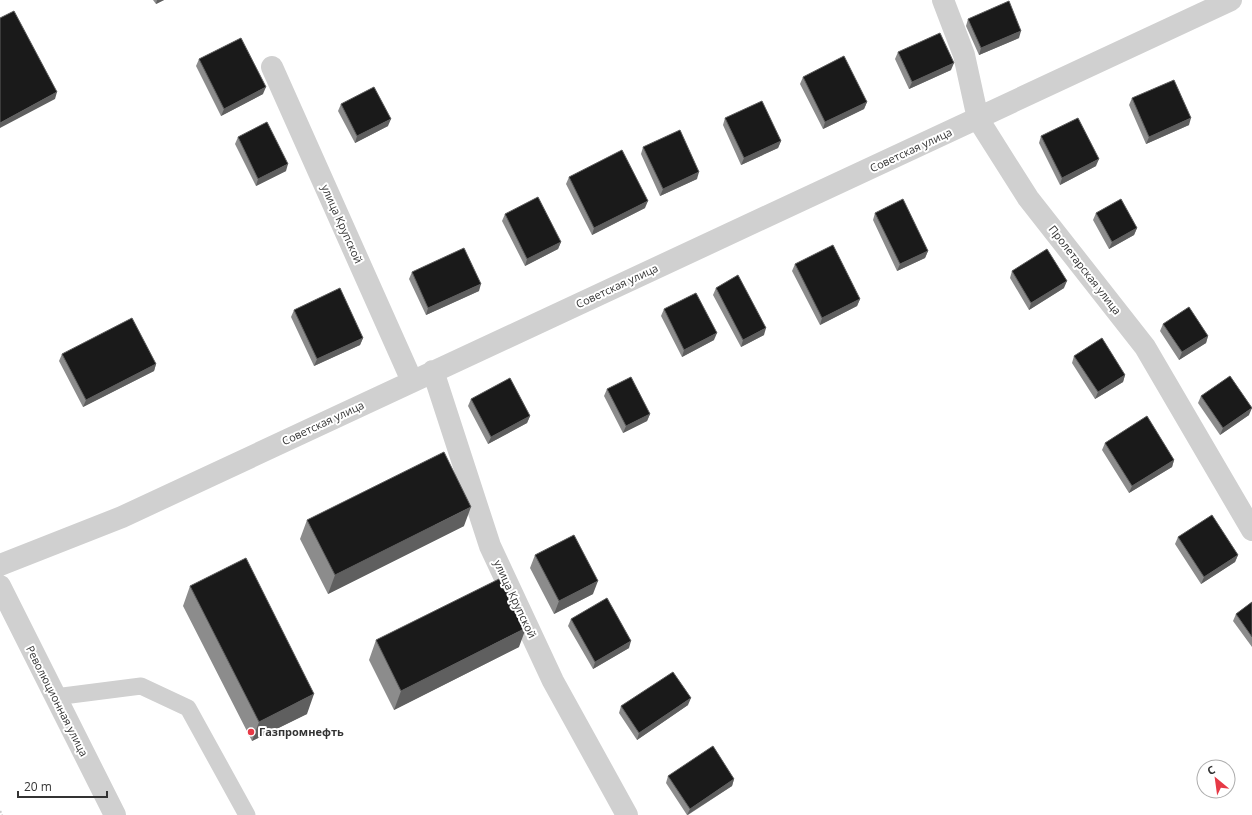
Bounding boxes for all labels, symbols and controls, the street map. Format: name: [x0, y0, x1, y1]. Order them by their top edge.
street label: Советская улица: [867, 124, 954, 175]
street label: улица Крупской: [318, 182, 367, 266]
street label: Пролетарская улица: [1046, 222, 1125, 318]
street label: Советская улица: [573, 260, 660, 311]
street label: Советская улица: [279, 397, 366, 448]
street label: улица Крупской: [491, 557, 540, 640]
street label: Революционная улица: [23, 643, 92, 759]
place label: Газпромнефть: [259, 724, 344, 739]
marker: Газпромнефть: [246, 727, 256, 737]
north arrow: [1196, 759, 1236, 799]
text: С: [1204, 762, 1218, 778]
scale bar: [18, 773, 107, 799]
text: 20 m: [24, 778, 52, 795]

